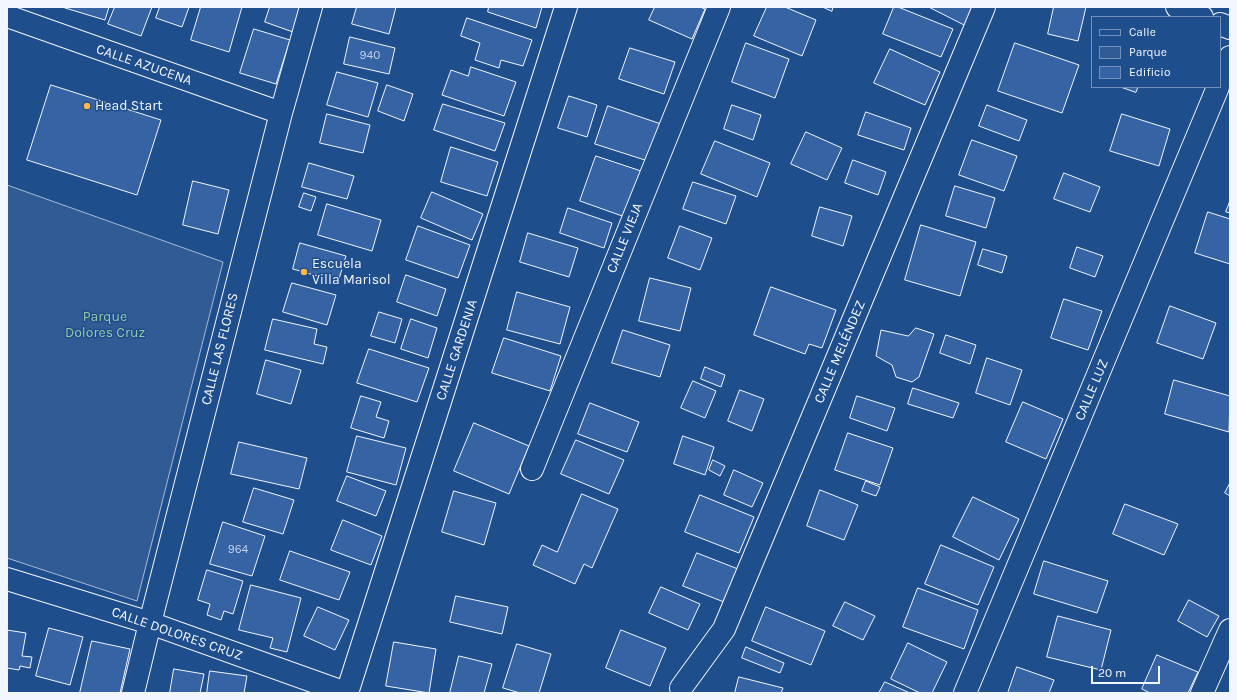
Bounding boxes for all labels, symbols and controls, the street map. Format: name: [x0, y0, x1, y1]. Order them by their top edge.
legend: [1091, 16, 1221, 88]
text: Calle: [1129, 25, 1156, 39]
street label: CALLE AZUCENA: [94, 41, 194, 89]
text: Parque: [1129, 45, 1167, 59]
house number: 940: [360, 49, 380, 63]
text: Edificio: [1129, 65, 1170, 79]
place label: Head Start: [95, 98, 163, 114]
marker: Head Start: [82, 101, 92, 111]
street label: CALLE VIEJA: [603, 200, 647, 276]
place label: Escuela Villa Marisol: [312, 256, 391, 288]
marker: Escuela Villa Marisol: [299, 267, 309, 277]
street label: CALLE LAS FLORES: [198, 291, 242, 407]
street label: CALLE GARDENIA: [433, 297, 481, 403]
street label: CALLE MELÉNDEZ: [811, 298, 869, 406]
park label: Parque Dolores Cruz: [65, 309, 145, 342]
street label: CALLE LUZ: [1072, 357, 1112, 423]
house number: 964: [228, 543, 248, 557]
street label: CALLE DOLORES CRUZ: [109, 604, 245, 664]
scale bar: [1093, 658, 1162, 684]
text: 20 m: [1098, 666, 1126, 680]

